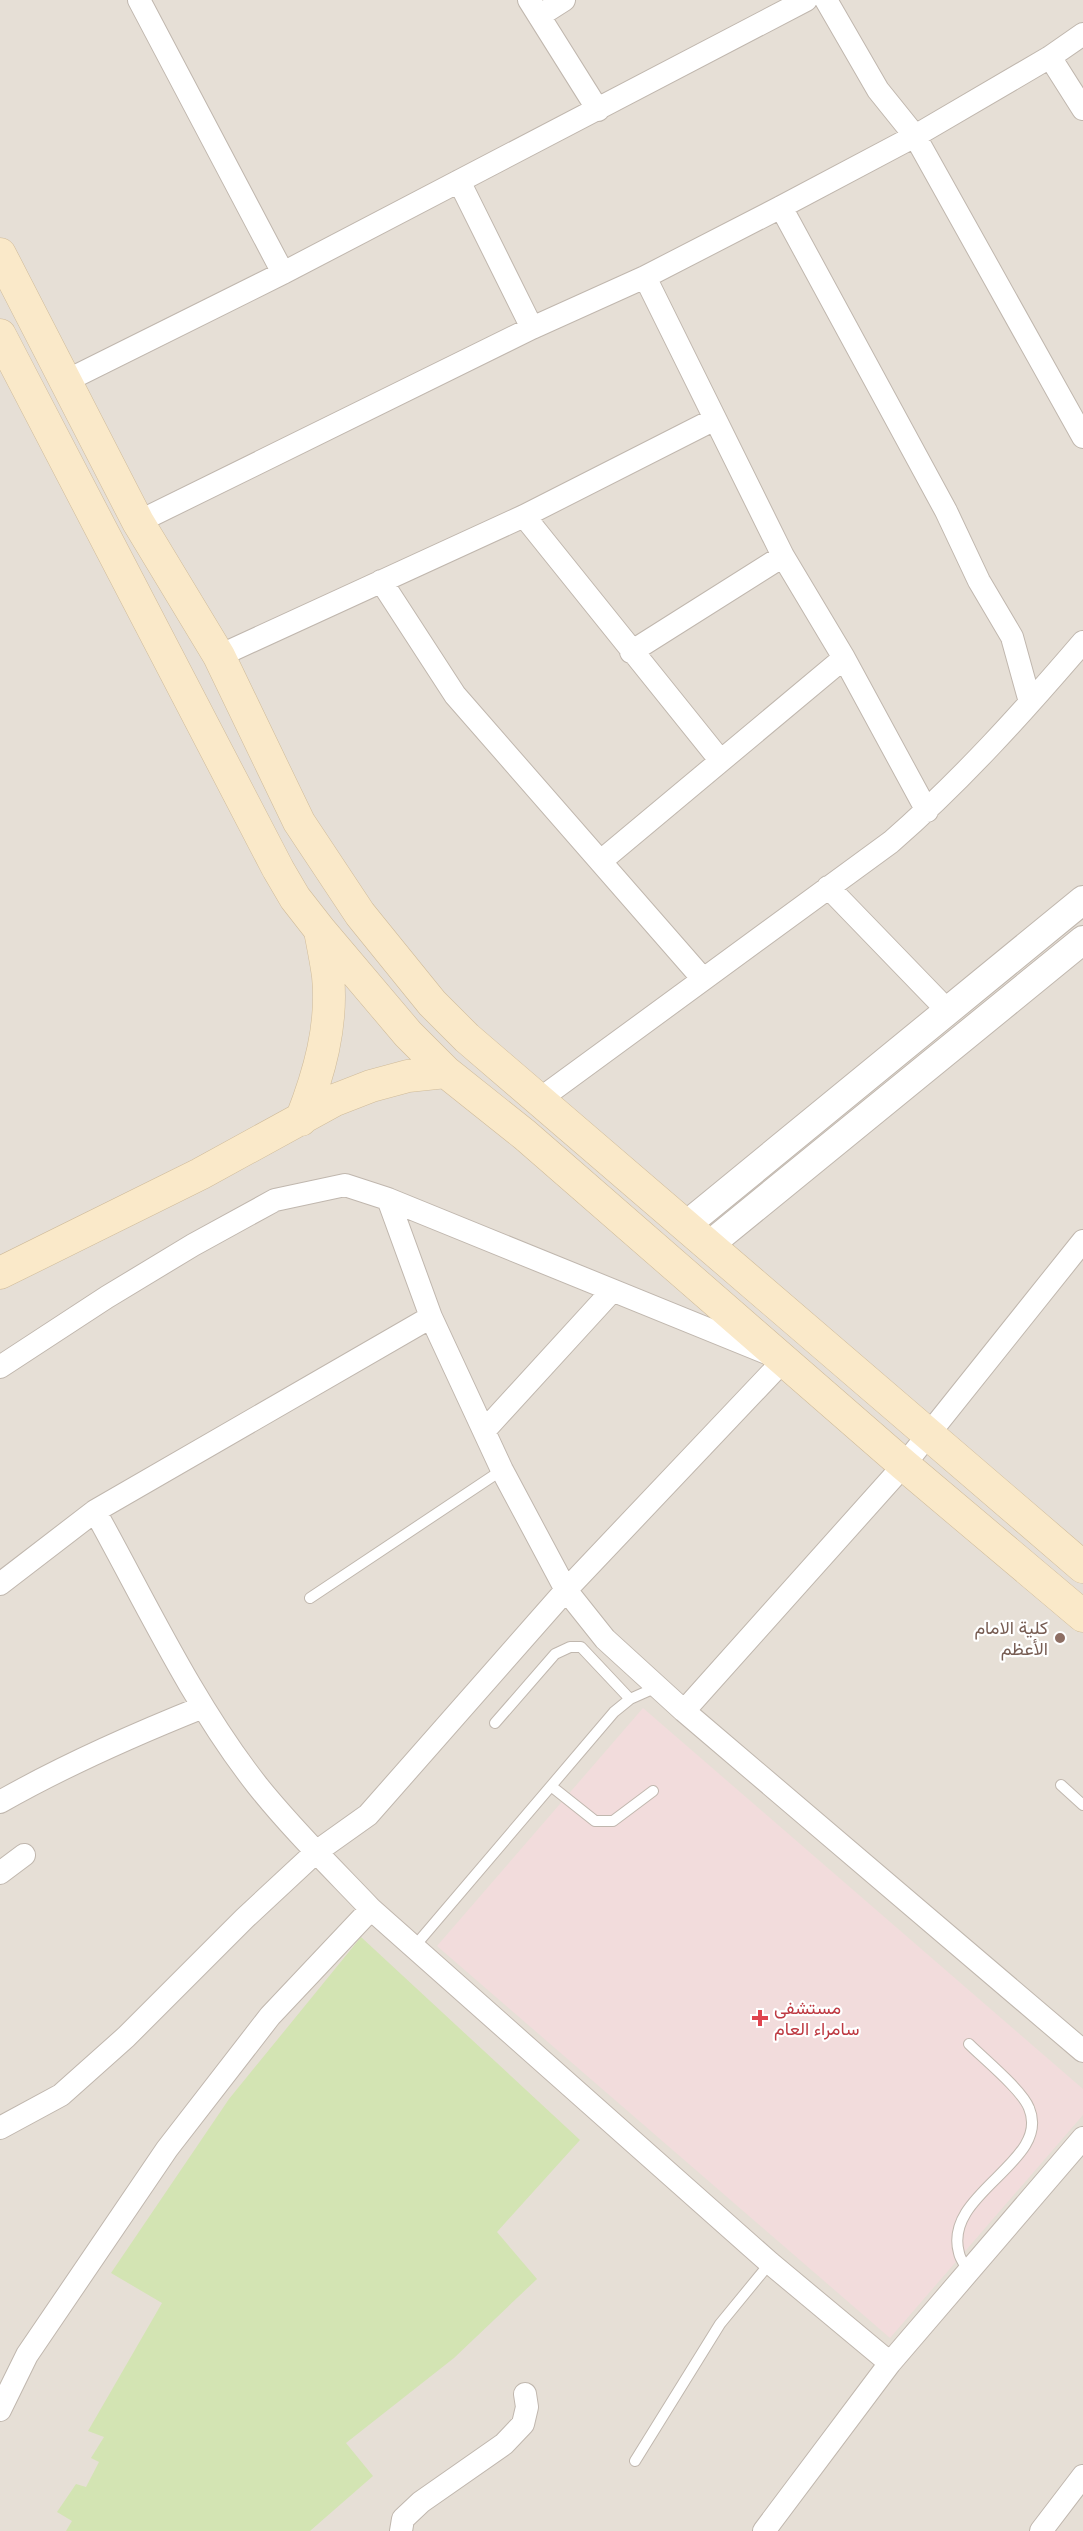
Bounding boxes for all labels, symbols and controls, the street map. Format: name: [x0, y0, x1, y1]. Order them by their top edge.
place label: كلية الامام الأعظم: [974, 1616, 1048, 1661]
marker: كلية الامام الأعظم: [1053, 1631, 1067, 1645]
place label: مستشفى سامراء العام: [774, 1996, 859, 2041]
marker: مستشفى سامراء العام: [751, 2009, 769, 2027]

